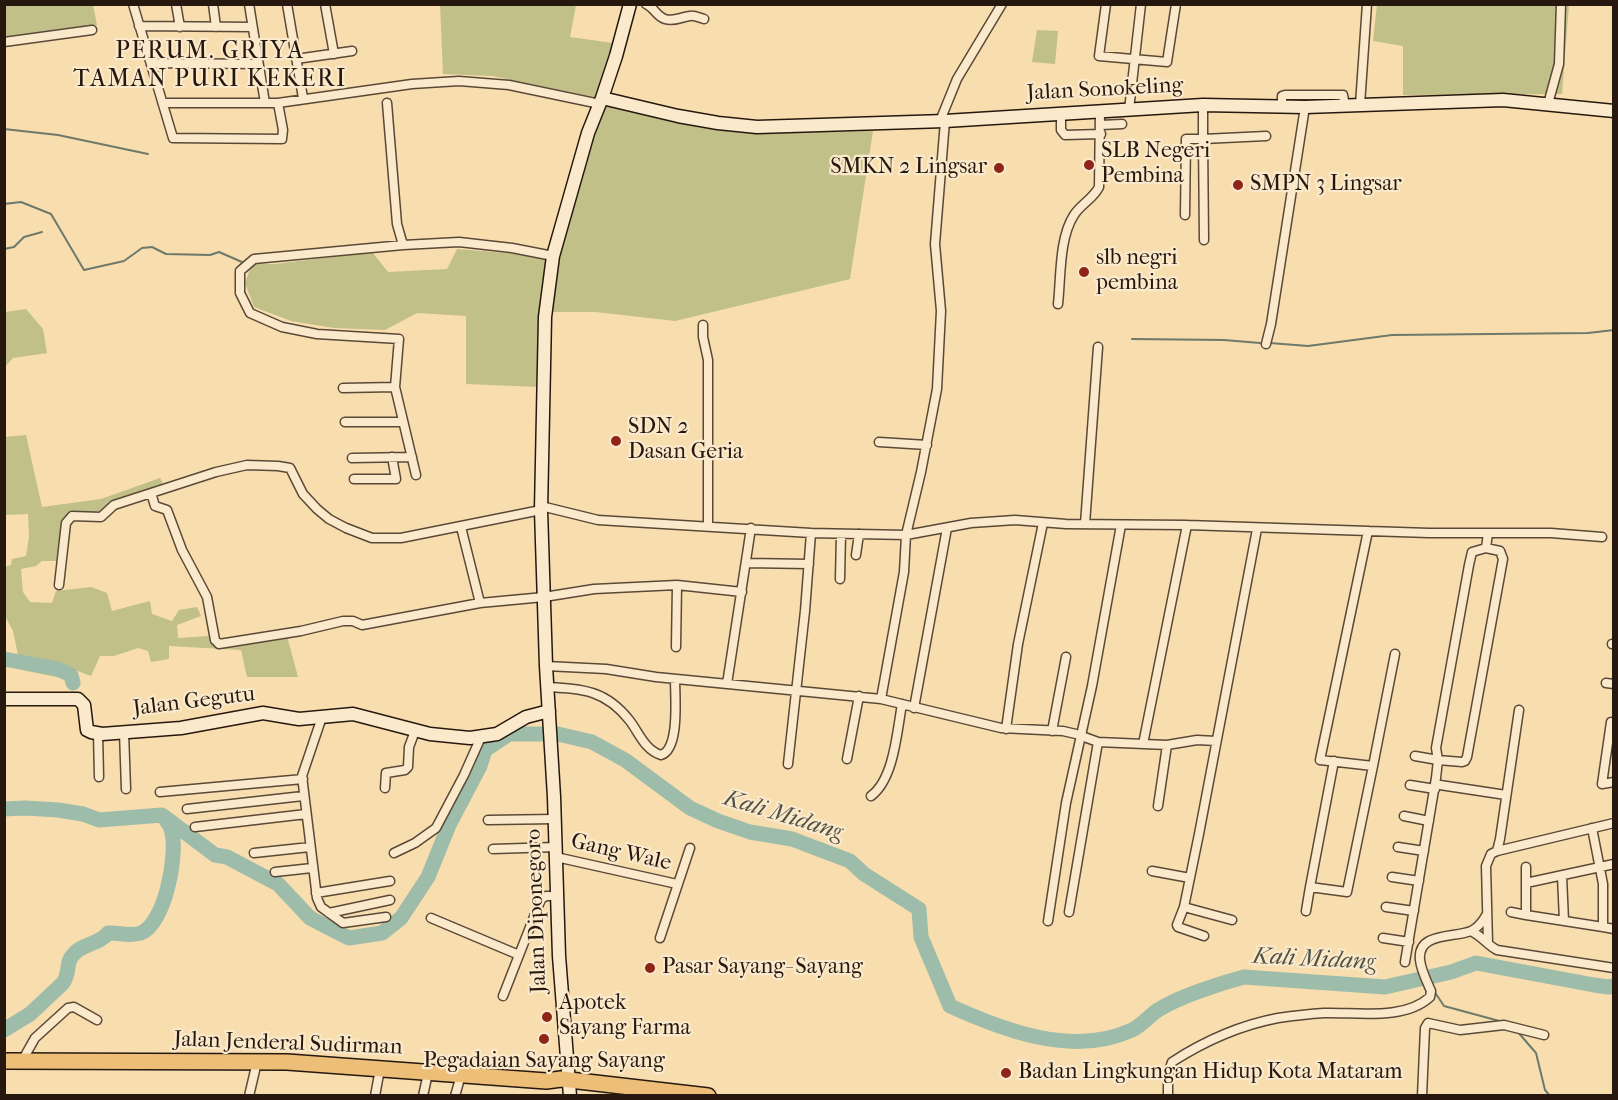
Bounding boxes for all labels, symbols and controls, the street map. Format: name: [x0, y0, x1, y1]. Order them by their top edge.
district label: PERUM. GRIYA TAMAN PURI KEKERI: [73, 38, 347, 94]
street label: Jalan Sonokeling: [1026, 73, 1184, 107]
place label: SLB Negeri Pembina: [1101, 139, 1210, 190]
place label: SMKN 2 Lingsar: [830, 155, 987, 181]
marker: SLB Negeri Pembina: [1082, 158, 1096, 172]
marker: SMKN 2 Lingsar: [992, 161, 1006, 175]
place label: SMPN 3 Lingsar: [1250, 172, 1402, 198]
marker: SMPN 3 Lingsar: [1231, 178, 1245, 192]
place label: slb negri pembina: [1096, 246, 1178, 298]
marker: slb negri pembina: [1077, 265, 1091, 279]
place label: SDN 2 Dasan Geria: [628, 415, 743, 466]
marker: SDN 2 Dasan Geria: [609, 434, 623, 448]
street label: Jalan Gegutu: [131, 681, 257, 723]
water label: Kali Midang: [720, 784, 846, 848]
street label: Jalan Diponegoro: [521, 828, 553, 994]
street label: Gang Wale: [568, 829, 674, 877]
water label: Kali Midang: [1252, 942, 1376, 978]
place label: Pasar Sayang- Sayang: [662, 955, 863, 981]
marker: Pasar Sayang- Sayang: [643, 961, 657, 975]
place label: Apotek Sayang Farma: [559, 991, 691, 1042]
marker: Apotek Sayang Farma: [540, 1010, 554, 1024]
street label: Jalan Jenderal Sudirman: [173, 1027, 403, 1061]
marker: Pegadaian Sayang Sayang: [537, 1032, 551, 1046]
place label: Pegadaian Sayang Sayang: [423, 1049, 665, 1075]
place label: Badan Lingkungan Hidup Kota Mataram: [1018, 1060, 1403, 1086]
marker: Badan Lingkungan Hidup Kota Mataram: [999, 1066, 1013, 1080]

